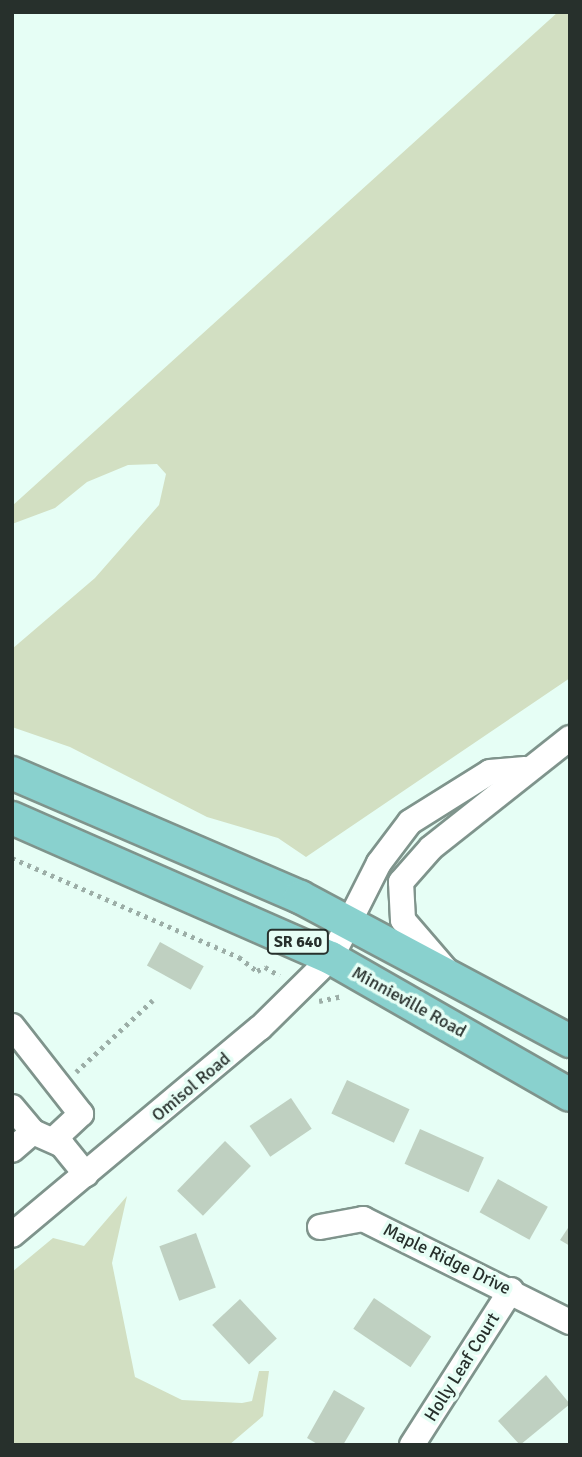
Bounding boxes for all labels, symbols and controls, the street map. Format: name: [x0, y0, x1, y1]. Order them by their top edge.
road number: SR 640: [266, 930, 330, 954]
street label: Minnieville Road: [348, 962, 470, 1042]
street label: Omisol Road: [147, 1048, 235, 1126]
street label: Maple Ridge Drive: [380, 1219, 514, 1299]
street label: Holly Leaf Court: [420, 1309, 504, 1425]

